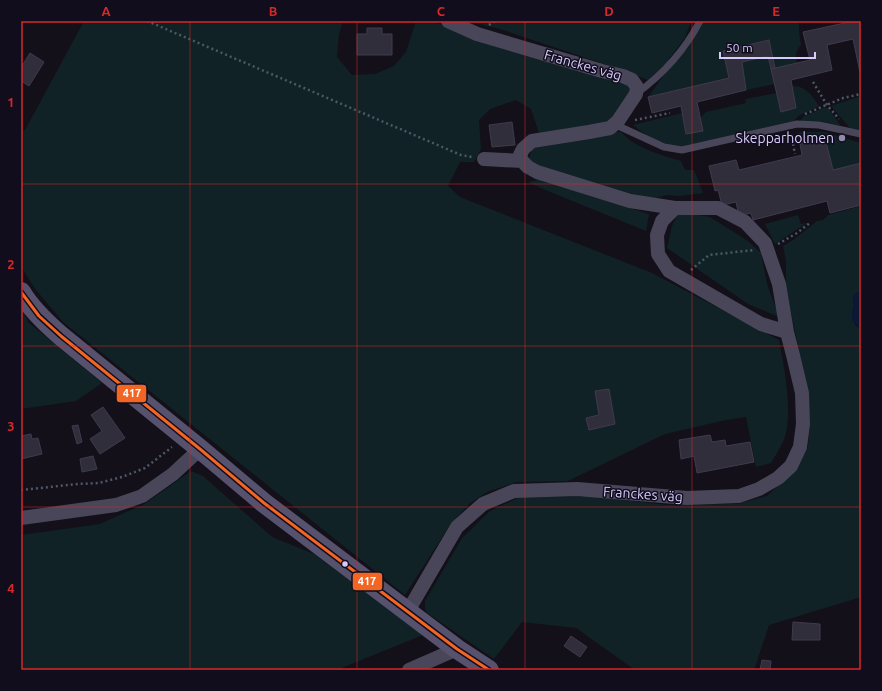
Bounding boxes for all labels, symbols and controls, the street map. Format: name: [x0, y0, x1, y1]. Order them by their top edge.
text: A: [101, 4, 111, 18]
text: B: [269, 4, 278, 18]
text: C: [437, 4, 446, 18]
text: D: [604, 4, 614, 18]
text: E: [772, 4, 780, 18]
scale bar: [720, 34, 815, 60]
text: 50 m: [726, 41, 753, 54]
street label: Franckes väg: [542, 46, 624, 84]
text: 1: [7, 95, 15, 109]
place label: Skepparholmen: [736, 130, 834, 146]
marker: Skepparholmen: [837, 133, 847, 143]
text: 2: [7, 257, 15, 271]
line badge: 417: [116, 384, 147, 403]
text: 417: [123, 387, 141, 399]
text: 3: [7, 419, 15, 433]
street label: Franckes väg: [603, 483, 683, 505]
unlabelled marker: [340, 559, 350, 569]
line badge: 417: [352, 572, 383, 591]
text: 417: [358, 575, 376, 587]
text: 4: [7, 581, 15, 595]

